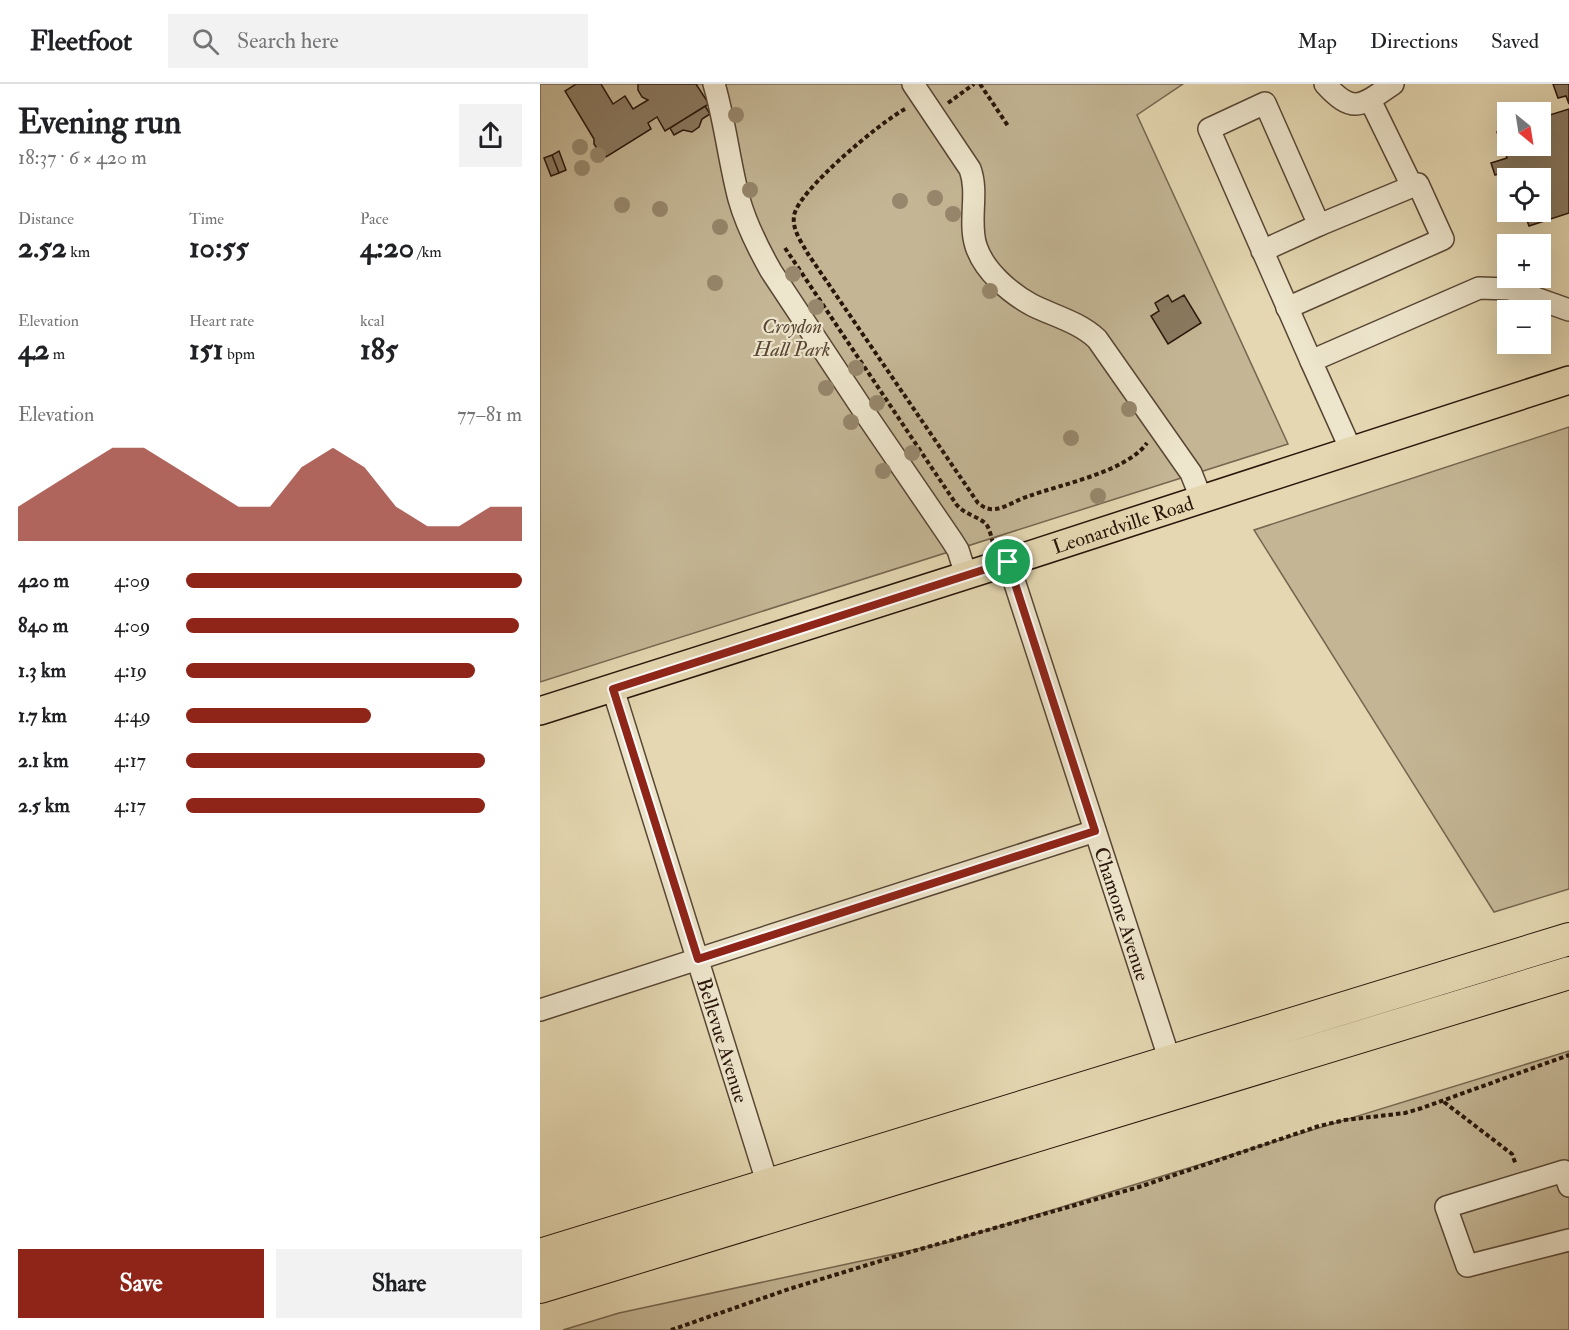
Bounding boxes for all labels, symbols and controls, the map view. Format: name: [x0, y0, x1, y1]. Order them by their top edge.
search box: [168, 14, 588, 68]
text: Fleetfoot: [30, 24, 132, 59]
icon: search: [189, 25, 222, 58]
text: Search here: [237, 27, 339, 55]
text: Map: [1297, 28, 1337, 55]
text: Directions: [1370, 28, 1458, 55]
text: Saved: [1491, 28, 1539, 55]
text: Evening run: [18, 102, 181, 143]
north arrow: [1497, 102, 1551, 156]
map controls: [1497, 102, 1551, 354]
button: share: [459, 104, 522, 167]
text: 18:37 · 6 × 420 m: [18, 145, 147, 170]
button: locate: [1497, 168, 1551, 222]
text: Distance: [18, 209, 74, 229]
text: Time: [189, 209, 224, 229]
text: Pace: [360, 209, 389, 229]
text: 2.52: [18, 229, 67, 266]
text: 10:55: [189, 229, 249, 266]
text: 4:20: [360, 229, 414, 266]
button: +: [1497, 234, 1551, 288]
text: km: [67, 242, 90, 262]
text: /km: [414, 242, 442, 262]
button: −: [1497, 300, 1551, 354]
text: Elevation: [18, 311, 79, 331]
text: Heart rate: [189, 311, 254, 331]
text: kcal: [360, 311, 385, 331]
park label: Croydon Hall Park: [753, 314, 830, 362]
text: 42: [18, 331, 49, 368]
text: 151: [189, 331, 224, 368]
text: 185: [360, 331, 398, 368]
text: m: [49, 344, 65, 364]
text: bpm: [224, 344, 255, 364]
text: Elevation: [18, 402, 94, 427]
text: 77–81 m: [457, 402, 522, 427]
street label: Leonardville Road: [1049, 490, 1197, 559]
pin: [982, 536, 1033, 587]
icon: arrive: [991, 545, 1024, 578]
text: 420 m: [18, 568, 69, 593]
text: 4:09: [114, 568, 150, 593]
text: 840 m: [18, 613, 68, 638]
text: 4:09: [114, 613, 150, 638]
text: 1.3 km: [18, 658, 66, 683]
text: 4:19: [114, 658, 147, 683]
text: 1.7 km: [18, 703, 67, 728]
text: 4:49: [114, 703, 151, 728]
text: 2.1 km: [18, 748, 68, 773]
text: 4:17: [114, 748, 146, 773]
text: 2.5 km: [18, 793, 70, 818]
text: 4:17: [114, 793, 146, 818]
street label: Chamone Avenue: [1089, 844, 1156, 984]
street label: Bellevue Avenue: [692, 975, 754, 1106]
button: Save: [18, 1249, 264, 1318]
button: Share: [276, 1249, 522, 1318]

